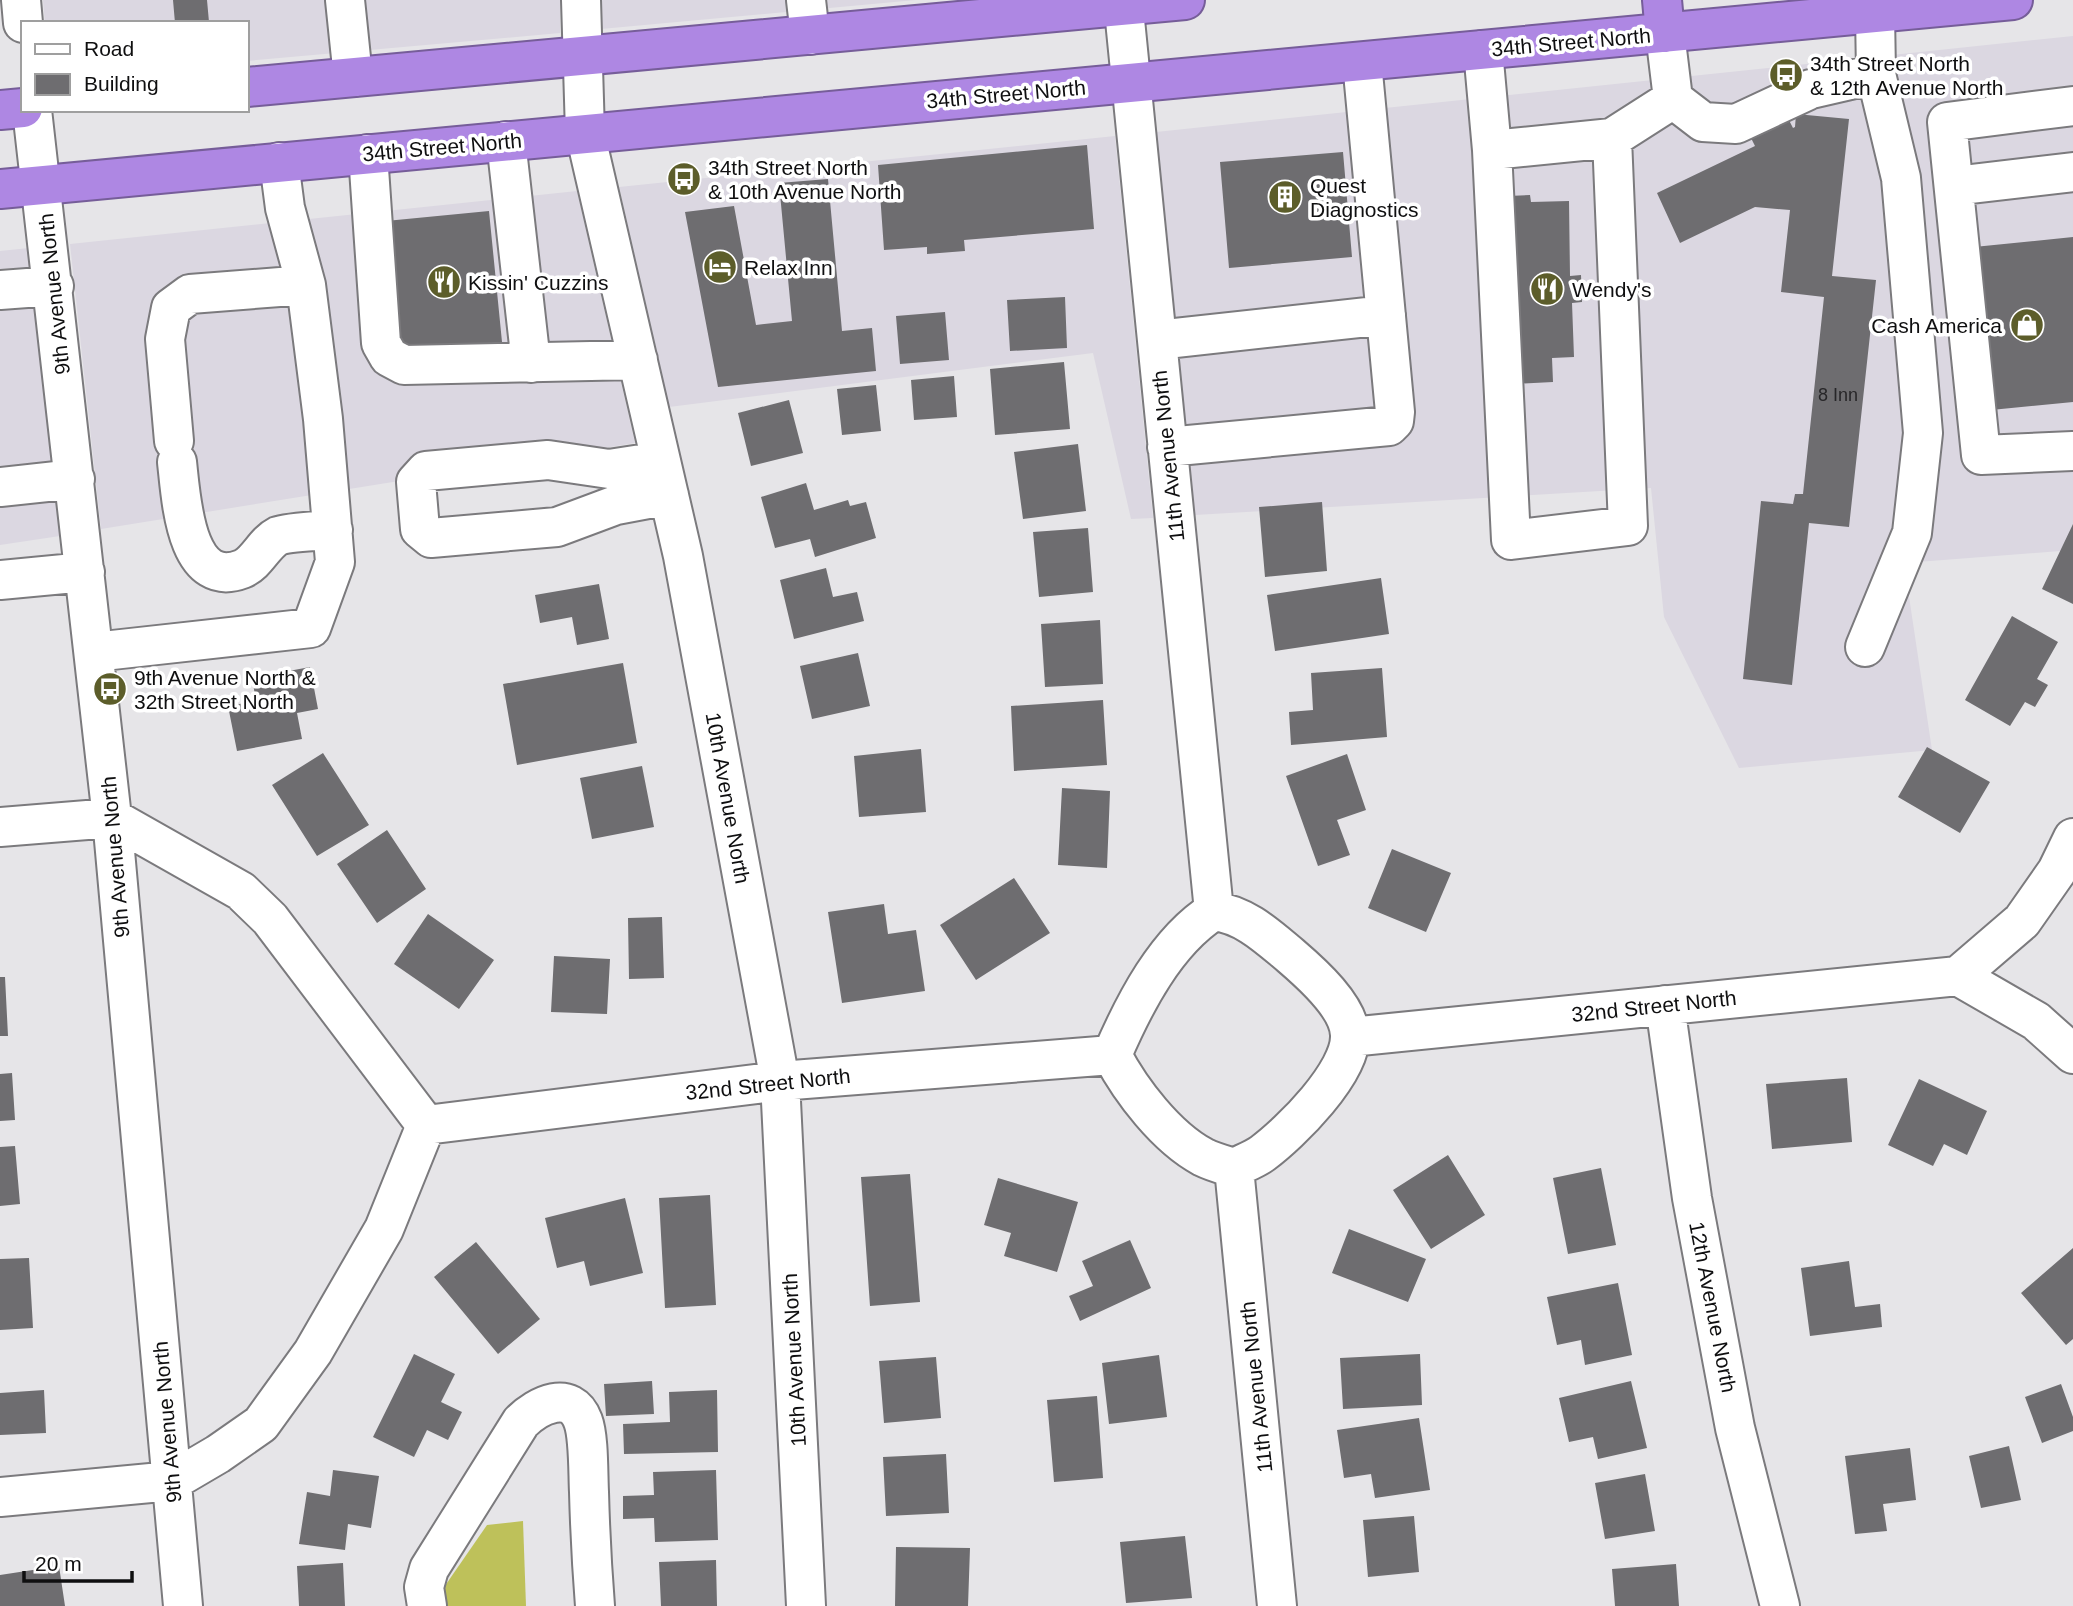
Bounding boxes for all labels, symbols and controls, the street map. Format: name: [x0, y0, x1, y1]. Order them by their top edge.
legend: [21, 21, 248, 112]
street label: 34th Street North: [1490, 24, 1652, 60]
text: Road: [84, 37, 134, 60]
place label: 34th Street North & 12th Avenue North: [1810, 52, 2003, 99]
bus stop icon: 34th Street North & 12th Avenue North: [1767, 56, 1805, 94]
text: Building: [84, 72, 159, 95]
street label: 34th Street North: [925, 76, 1087, 112]
street label: 34th Street North: [361, 129, 523, 165]
place label: 34th Street North & 10th Avenue North: [708, 156, 901, 203]
bus stop icon: 34th Street North & 10th Avenue North: [665, 160, 703, 198]
place label: Quest Diagnostics: [1310, 174, 1419, 221]
building icon: Quest Diagnostics: [1266, 178, 1304, 216]
street label: 9th Avenue North: [34, 212, 74, 376]
hotel icon: Relax Inn: [701, 248, 739, 286]
place label: Relax Inn: [744, 256, 833, 279]
restaurant icon: Kissin' Cuzzins: [425, 263, 463, 301]
restaurant icon: Wendy's: [1528, 270, 1566, 308]
place label: Kissin' Cuzzins: [468, 271, 609, 294]
place label: Wendy's: [1572, 278, 1652, 301]
shop icon: Cash America: [2008, 306, 2046, 344]
place label: Cash America: [1871, 314, 2002, 337]
street label: 11th Avenue North: [1148, 369, 1188, 543]
house number: 8 Inn: [1818, 385, 1858, 405]
place label: 9th Avenue North & 32th Street North: [134, 666, 316, 713]
bus stop icon: 9th Avenue North & 32th Street North: [91, 670, 129, 708]
street label: 10th Avenue North: [702, 711, 754, 885]
street label: 9th Avenue North: [96, 775, 134, 939]
street label: 32nd Street North: [1570, 986, 1738, 1026]
street label: 32nd Street North: [684, 1064, 852, 1104]
street label: 12th Avenue North: [1685, 1220, 1741, 1394]
street label: 10th Avenue North: [778, 1273, 810, 1447]
street label: 11th Avenue North: [1236, 1300, 1276, 1474]
street label: 9th Avenue North: [148, 1340, 186, 1504]
scale bar: [24, 1540, 133, 1584]
text: 20 m: [35, 1552, 82, 1575]

